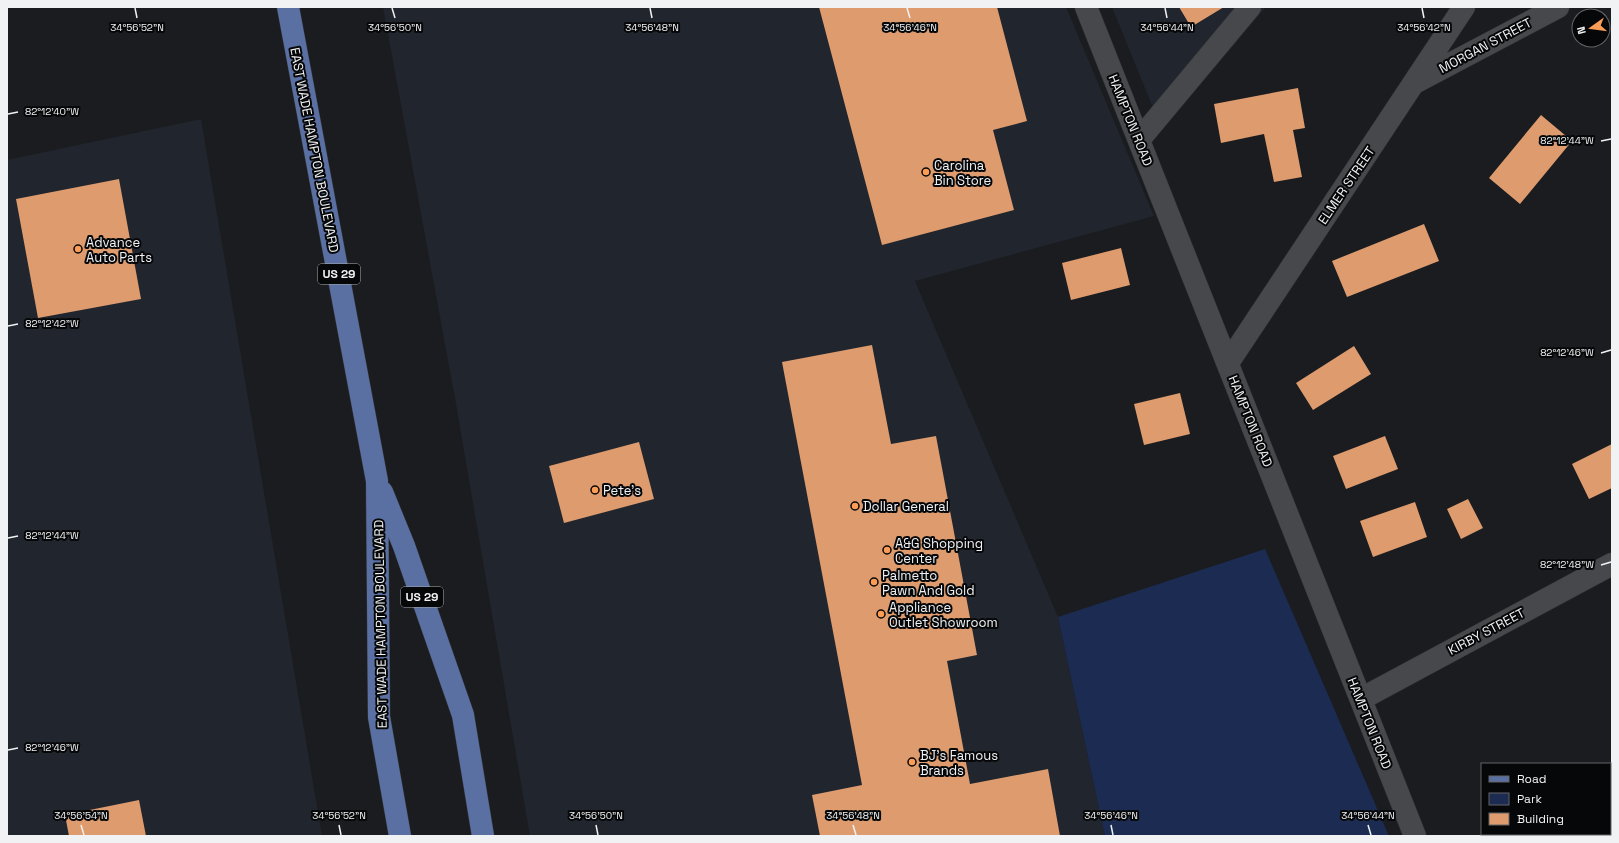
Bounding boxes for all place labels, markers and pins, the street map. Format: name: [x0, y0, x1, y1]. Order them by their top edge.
place label: Carolina Bin Store: [934, 157, 991, 189]
marker: Carolina Bin Store: [921, 167, 931, 177]
place label: Advance Auto Parts: [86, 234, 152, 266]
marker: Advance Auto Parts: [73, 244, 83, 254]
place label: Pete's: [603, 482, 641, 499]
marker: Pete's: [590, 485, 600, 495]
place label: Dollar General: [863, 498, 949, 515]
marker: Dollar General: [850, 501, 860, 511]
place label: A&G Shopping Center: [895, 535, 983, 567]
marker: A&G Shopping Center: [882, 545, 892, 555]
place label: Palmetto Pawn And Gold: [882, 567, 975, 599]
marker: Palmetto Pawn And Gold: [869, 577, 879, 587]
place label: Appliance Outlet Showroom: [889, 599, 998, 631]
marker: Appliance Outlet Showroom: [876, 609, 886, 619]
place label: BJ's Famous Brands: [920, 747, 998, 779]
marker: BJ's Famous Brands: [907, 757, 917, 767]

